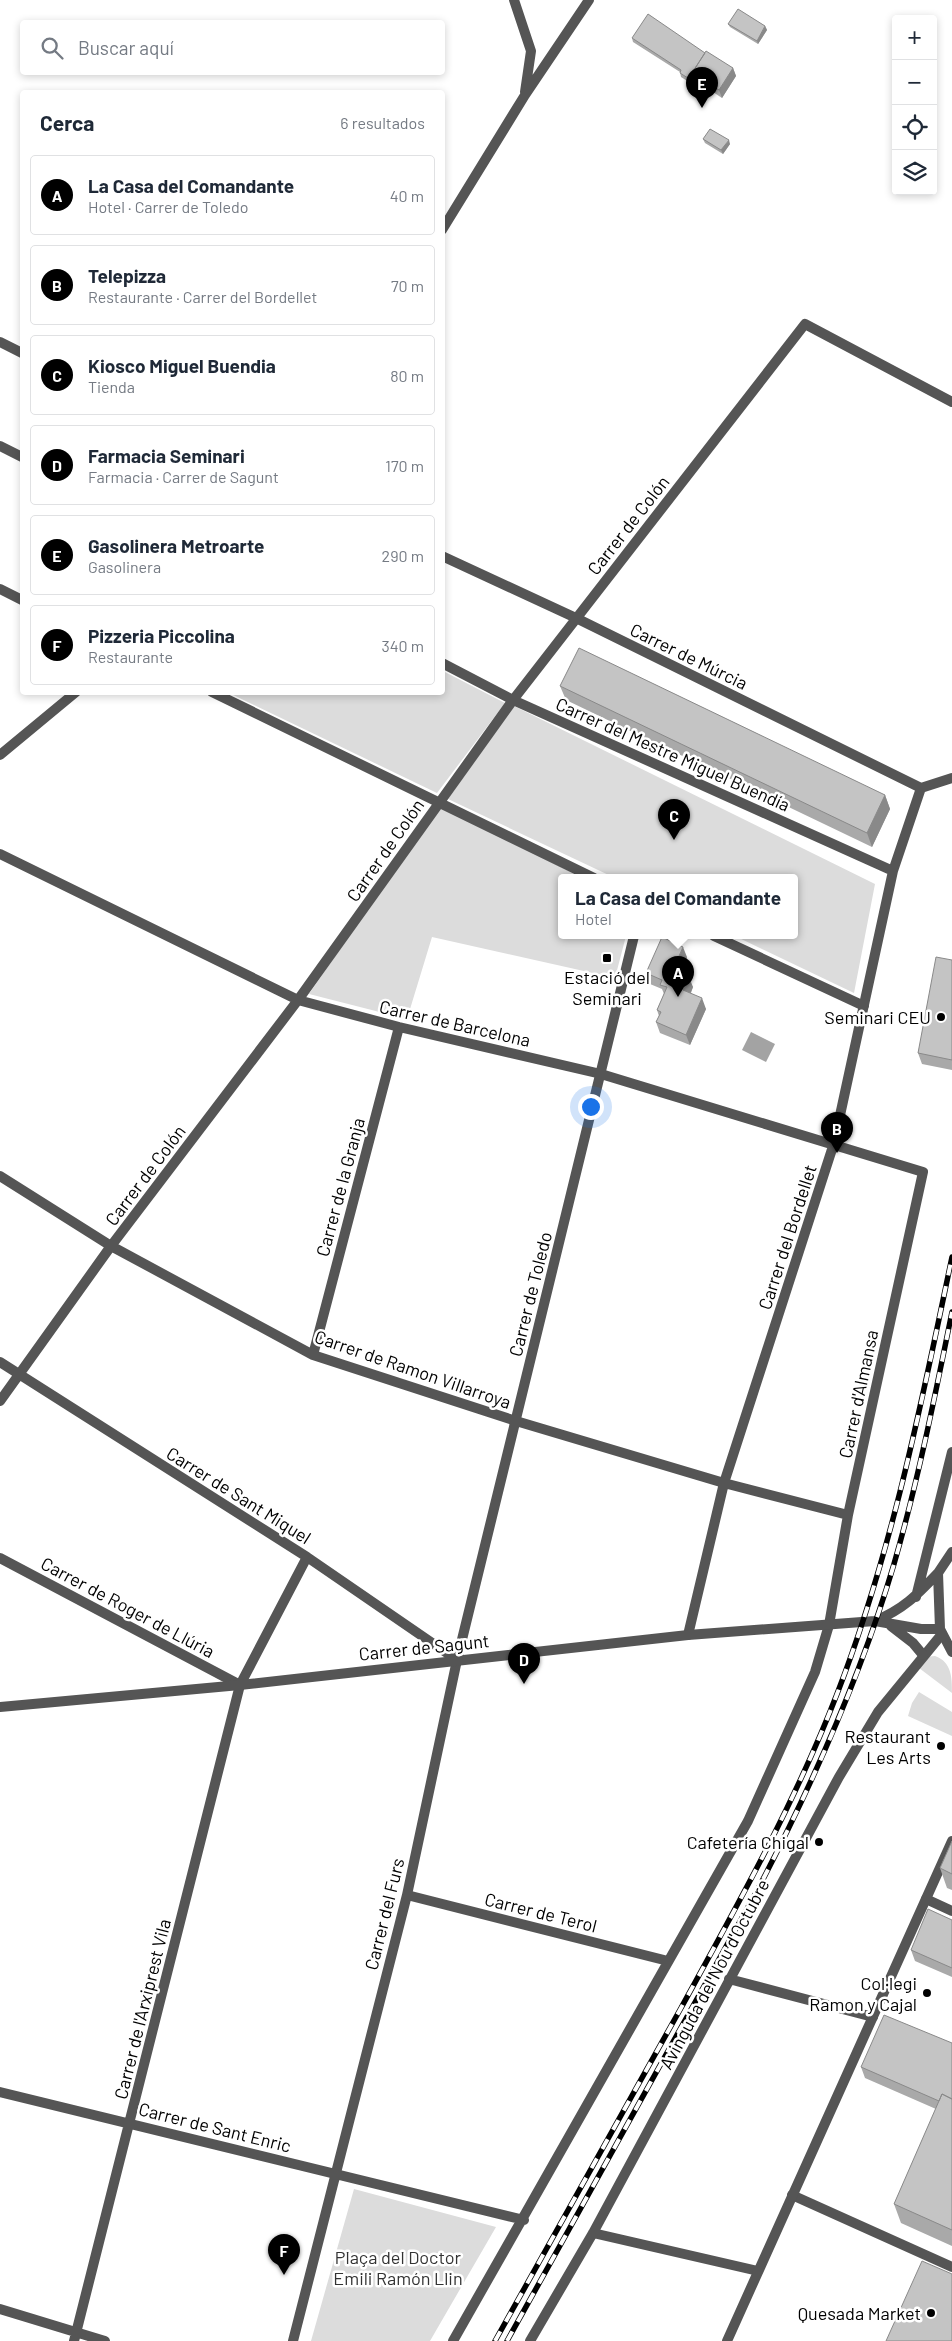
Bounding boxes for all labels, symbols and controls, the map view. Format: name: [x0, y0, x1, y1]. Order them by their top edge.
map controls: [892, 15, 937, 195]
button: +: [892, 15, 937, 60]
search box: [20, 20, 445, 75]
icon: search: [38, 34, 66, 62]
text: Buscar aquí: [78, 36, 174, 59]
button: −: [892, 60, 937, 105]
pin: E: [686, 67, 718, 108]
button: locate: [892, 105, 937, 150]
text: Cerca: [40, 110, 94, 135]
text: 6 resultados: [340, 113, 425, 132]
button: layers: [892, 150, 937, 195]
text: La Casa del Comandante: [88, 174, 294, 197]
text: A: [52, 186, 62, 205]
text: 40 m: [390, 186, 424, 205]
text: Hotel · Carrer de Toledo: [88, 197, 248, 216]
text: Telepizza: [88, 264, 166, 287]
text: B: [52, 276, 62, 295]
text: 70 m: [391, 276, 424, 295]
text: Restaurante · Carrer del Bordellet: [88, 287, 317, 306]
text: Kiosco Miguel Buendia: [88, 354, 276, 377]
text: C: [52, 366, 62, 385]
text: 80 m: [390, 366, 424, 385]
text: Tienda: [88, 377, 135, 396]
text: Farmacia Seminari: [88, 444, 245, 467]
text: D: [52, 456, 62, 475]
text: 170 m: [385, 456, 424, 475]
text: Farmacia · Carrer de Sagunt: [88, 467, 279, 486]
street label: Carrer de Colón: [582, 471, 674, 579]
text: Gasolinera Metroarte: [88, 534, 264, 557]
text: E: [52, 546, 62, 565]
text: 290 m: [382, 546, 424, 565]
text: Gasolinera: [88, 557, 161, 576]
street label: Carrer de Múrcia: [627, 618, 751, 694]
text: Pizzeria Piccolina: [88, 624, 235, 647]
text: F: [53, 636, 61, 655]
text: 340 m: [381, 636, 424, 655]
text: Restaurante: [88, 647, 173, 666]
street label: Carrer del Mestre Miguel Buendía: [553, 693, 793, 815]
street label: Carrer de Colón: [342, 795, 428, 905]
pin: C: [658, 799, 690, 840]
popup: [558, 874, 798, 939]
text: La Casa del Comandante: [575, 886, 781, 909]
text: Hotel: [575, 909, 612, 928]
marker: Estació del Seminari: [601, 952, 613, 964]
pin: A: [662, 956, 694, 997]
place label: Estació del Seminari: [564, 966, 650, 1009]
street label: Carrer de Barcelona: [377, 995, 533, 1051]
place label: Seminari CEU: [824, 1006, 931, 1028]
marker: Seminari CEU: [935, 1011, 947, 1023]
your location: [578, 1094, 604, 1120]
pin: B: [821, 1112, 853, 1153]
street label: Carrer de la Granja: [311, 1115, 369, 1259]
street label: Carrer de Colón: [100, 1120, 190, 1230]
street label: Carrer del Bordellet: [753, 1162, 821, 1312]
street label: Carrer de Toledo: [504, 1229, 556, 1359]
street label: Carrer de Ramon Villarroya: [312, 1325, 514, 1413]
street label: Carrer d'Almansa: [834, 1328, 882, 1460]
street label: Carrer de Sant Miquel: [163, 1442, 315, 1548]
street label: Carrer de Roger de Llúria: [37, 1552, 219, 1662]
street label: Carrer de Sagunt: [358, 1629, 490, 1665]
pin: D: [508, 1643, 540, 1684]
place label: Restaurant Les Arts: [845, 1725, 931, 1768]
marker: Restaurant Les Arts: [935, 1740, 947, 1752]
place label: Cafetería Chigal: [687, 1831, 809, 1853]
marker: Cafetería Chigal: [813, 1836, 825, 1848]
street label: Carrer del Furs: [359, 1856, 409, 1972]
street label: Avinguda del Nou d'Octubre: [654, 1875, 774, 2073]
street label: Carrer de Terol: [483, 1887, 599, 1937]
street label: Carrer de l'Arxiprest Vila: [109, 1917, 175, 2101]
place label: Col·legi Ramon y Cajal: [809, 1972, 917, 2015]
marker: Col·legi Ramon y Cajal: [921, 1987, 933, 1999]
street label: Carrer de Sant Enric: [136, 2097, 294, 2157]
pin: F: [268, 2234, 300, 2275]
park label: Plaça del Doctor Emili Ramón Llin: [333, 2246, 463, 2289]
place label: Quesada Market: [798, 2302, 921, 2324]
marker: Quesada Market: [925, 2307, 937, 2319]

